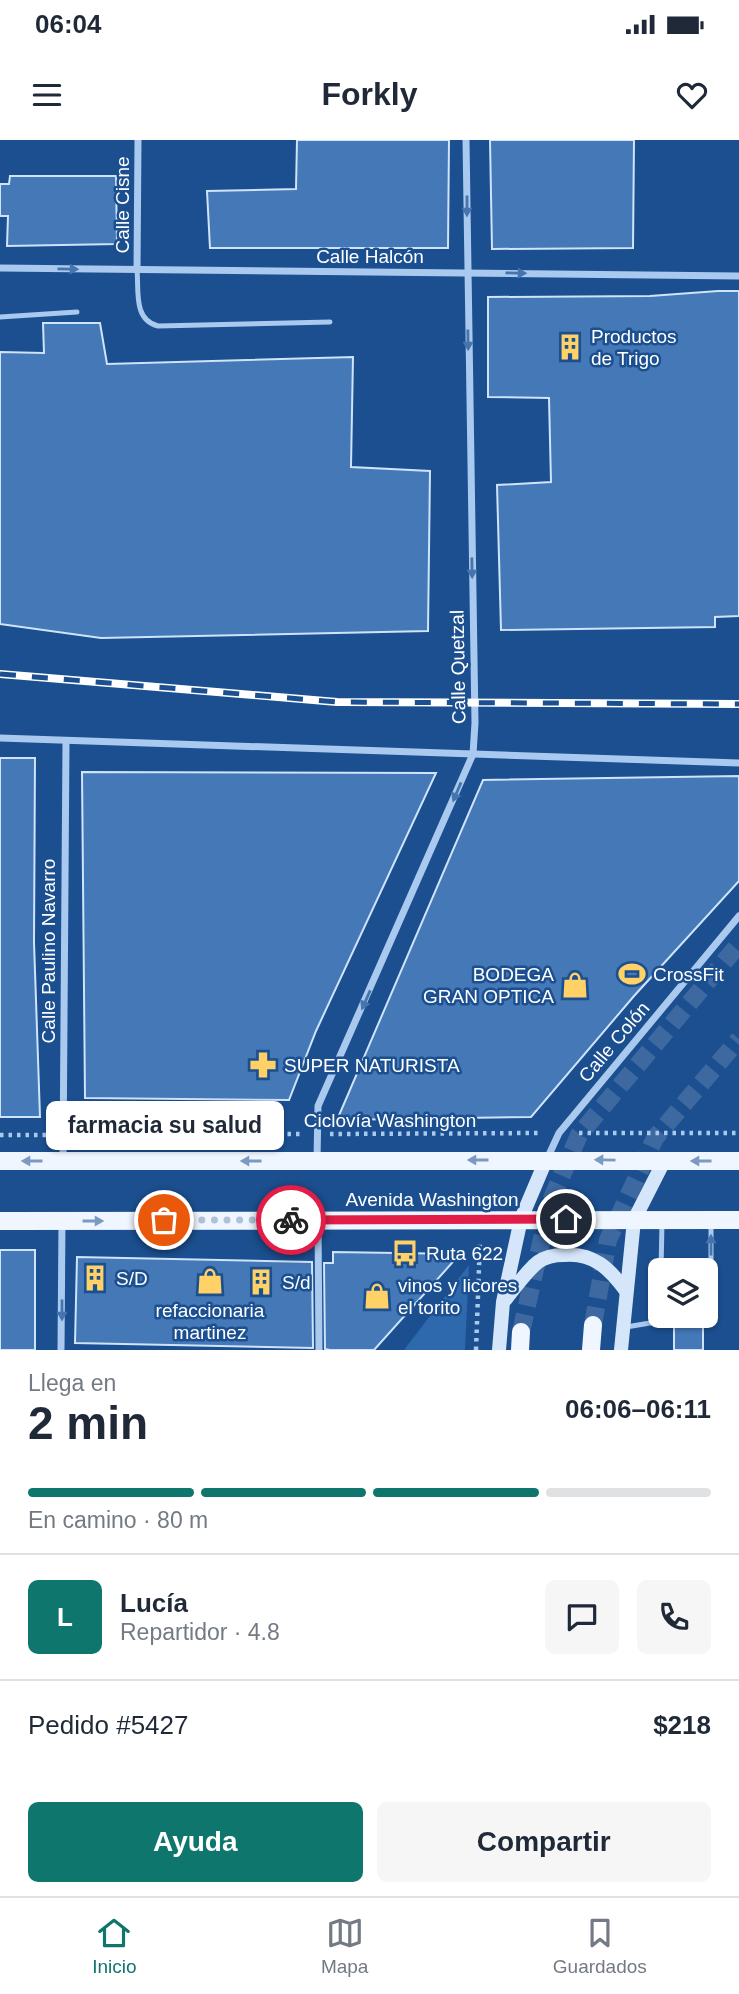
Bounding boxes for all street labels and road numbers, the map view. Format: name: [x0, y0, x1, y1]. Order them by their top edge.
street label: Calle Cisne: [112, 156, 133, 254]
street label: Calle Halcón: [316, 246, 424, 267]
street label: Calle Quetzal: [447, 610, 469, 724]
street label: Calle Paulino Navarro: [38, 859, 59, 1043]
street label: Calle Colón: [574, 998, 654, 1086]
street label: Ciclovía Washington: [304, 1110, 476, 1131]
street label: Avenida Washington: [345, 1189, 519, 1210]

